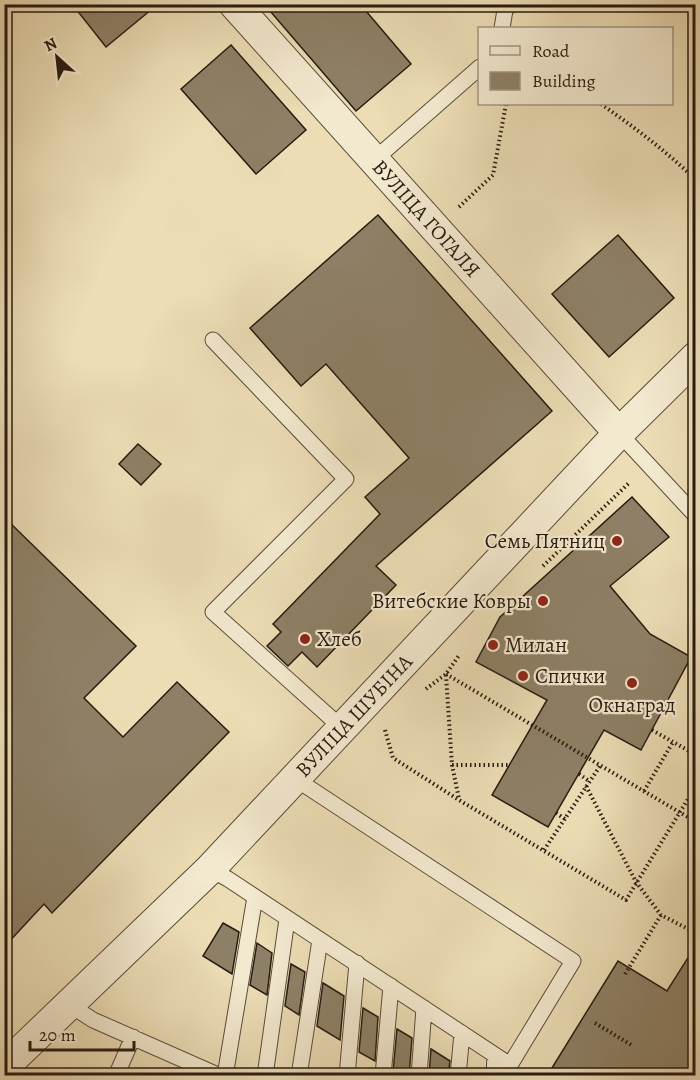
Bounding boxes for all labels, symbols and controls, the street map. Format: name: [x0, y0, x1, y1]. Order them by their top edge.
north arrow: [27, 27, 87, 87]
legend: [478, 27, 673, 105]
text: N: [40, 32, 61, 57]
text: Road: [532, 39, 570, 63]
text: Building: [532, 69, 596, 93]
street label: ВУЛІЦА ГОГАЛЯ: [366, 153, 487, 283]
place label: Семь Пятниц: [485, 527, 605, 555]
marker: Семь Пятниц: [610, 534, 624, 548]
place label: Витебские Ковры: [372, 587, 531, 615]
marker: Витебские Ковры: [536, 594, 550, 608]
place label: Хлеб: [317, 625, 362, 653]
place label: Милан: [505, 631, 567, 659]
marker: Хлеб: [298, 632, 312, 646]
marker: Милан: [486, 638, 500, 652]
street label: ВУЛІЦА ШУБІНА: [289, 648, 419, 783]
place label: Спички: [535, 662, 605, 690]
marker: Спички: [516, 669, 530, 683]
marker: Окнаград: [625, 676, 639, 690]
place label: Окнаград: [588, 691, 676, 719]
scale bar: [30, 1014, 134, 1052]
text: 20 m: [39, 1023, 76, 1047]

